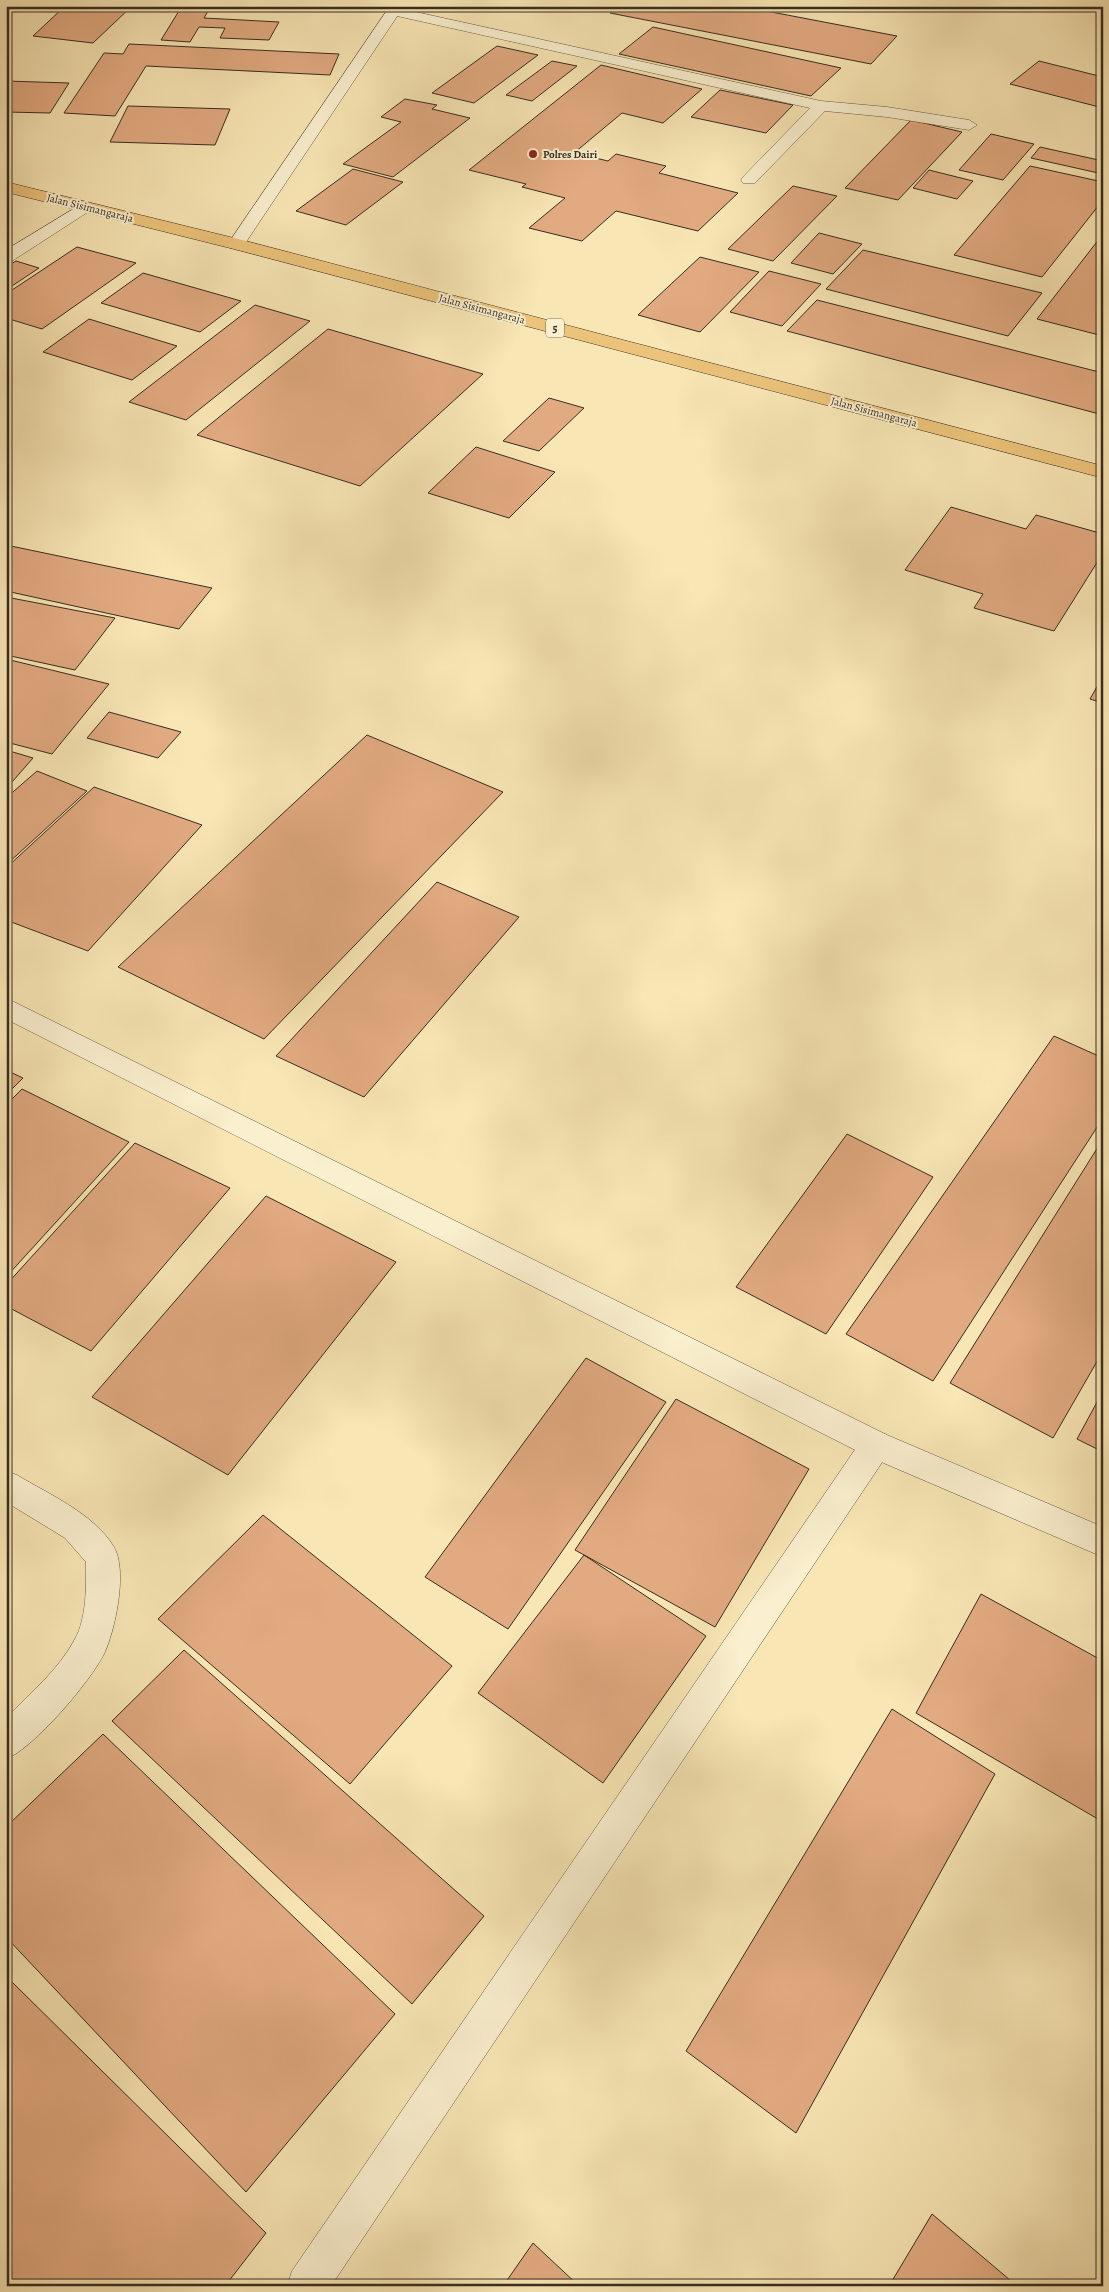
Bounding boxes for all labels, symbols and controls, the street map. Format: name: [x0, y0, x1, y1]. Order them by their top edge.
place label: Polres Dairi: [543, 147, 597, 162]
marker: Polres Dairi: [527, 148, 539, 160]
street label: Jalan Sisimangaraja: [45, 190, 136, 226]
street label: Jalan Sisimangaraja: [437, 290, 528, 328]
road number: 5: [546, 318, 564, 338]
street label: Jalan Sisimangaraja: [829, 393, 920, 431]

